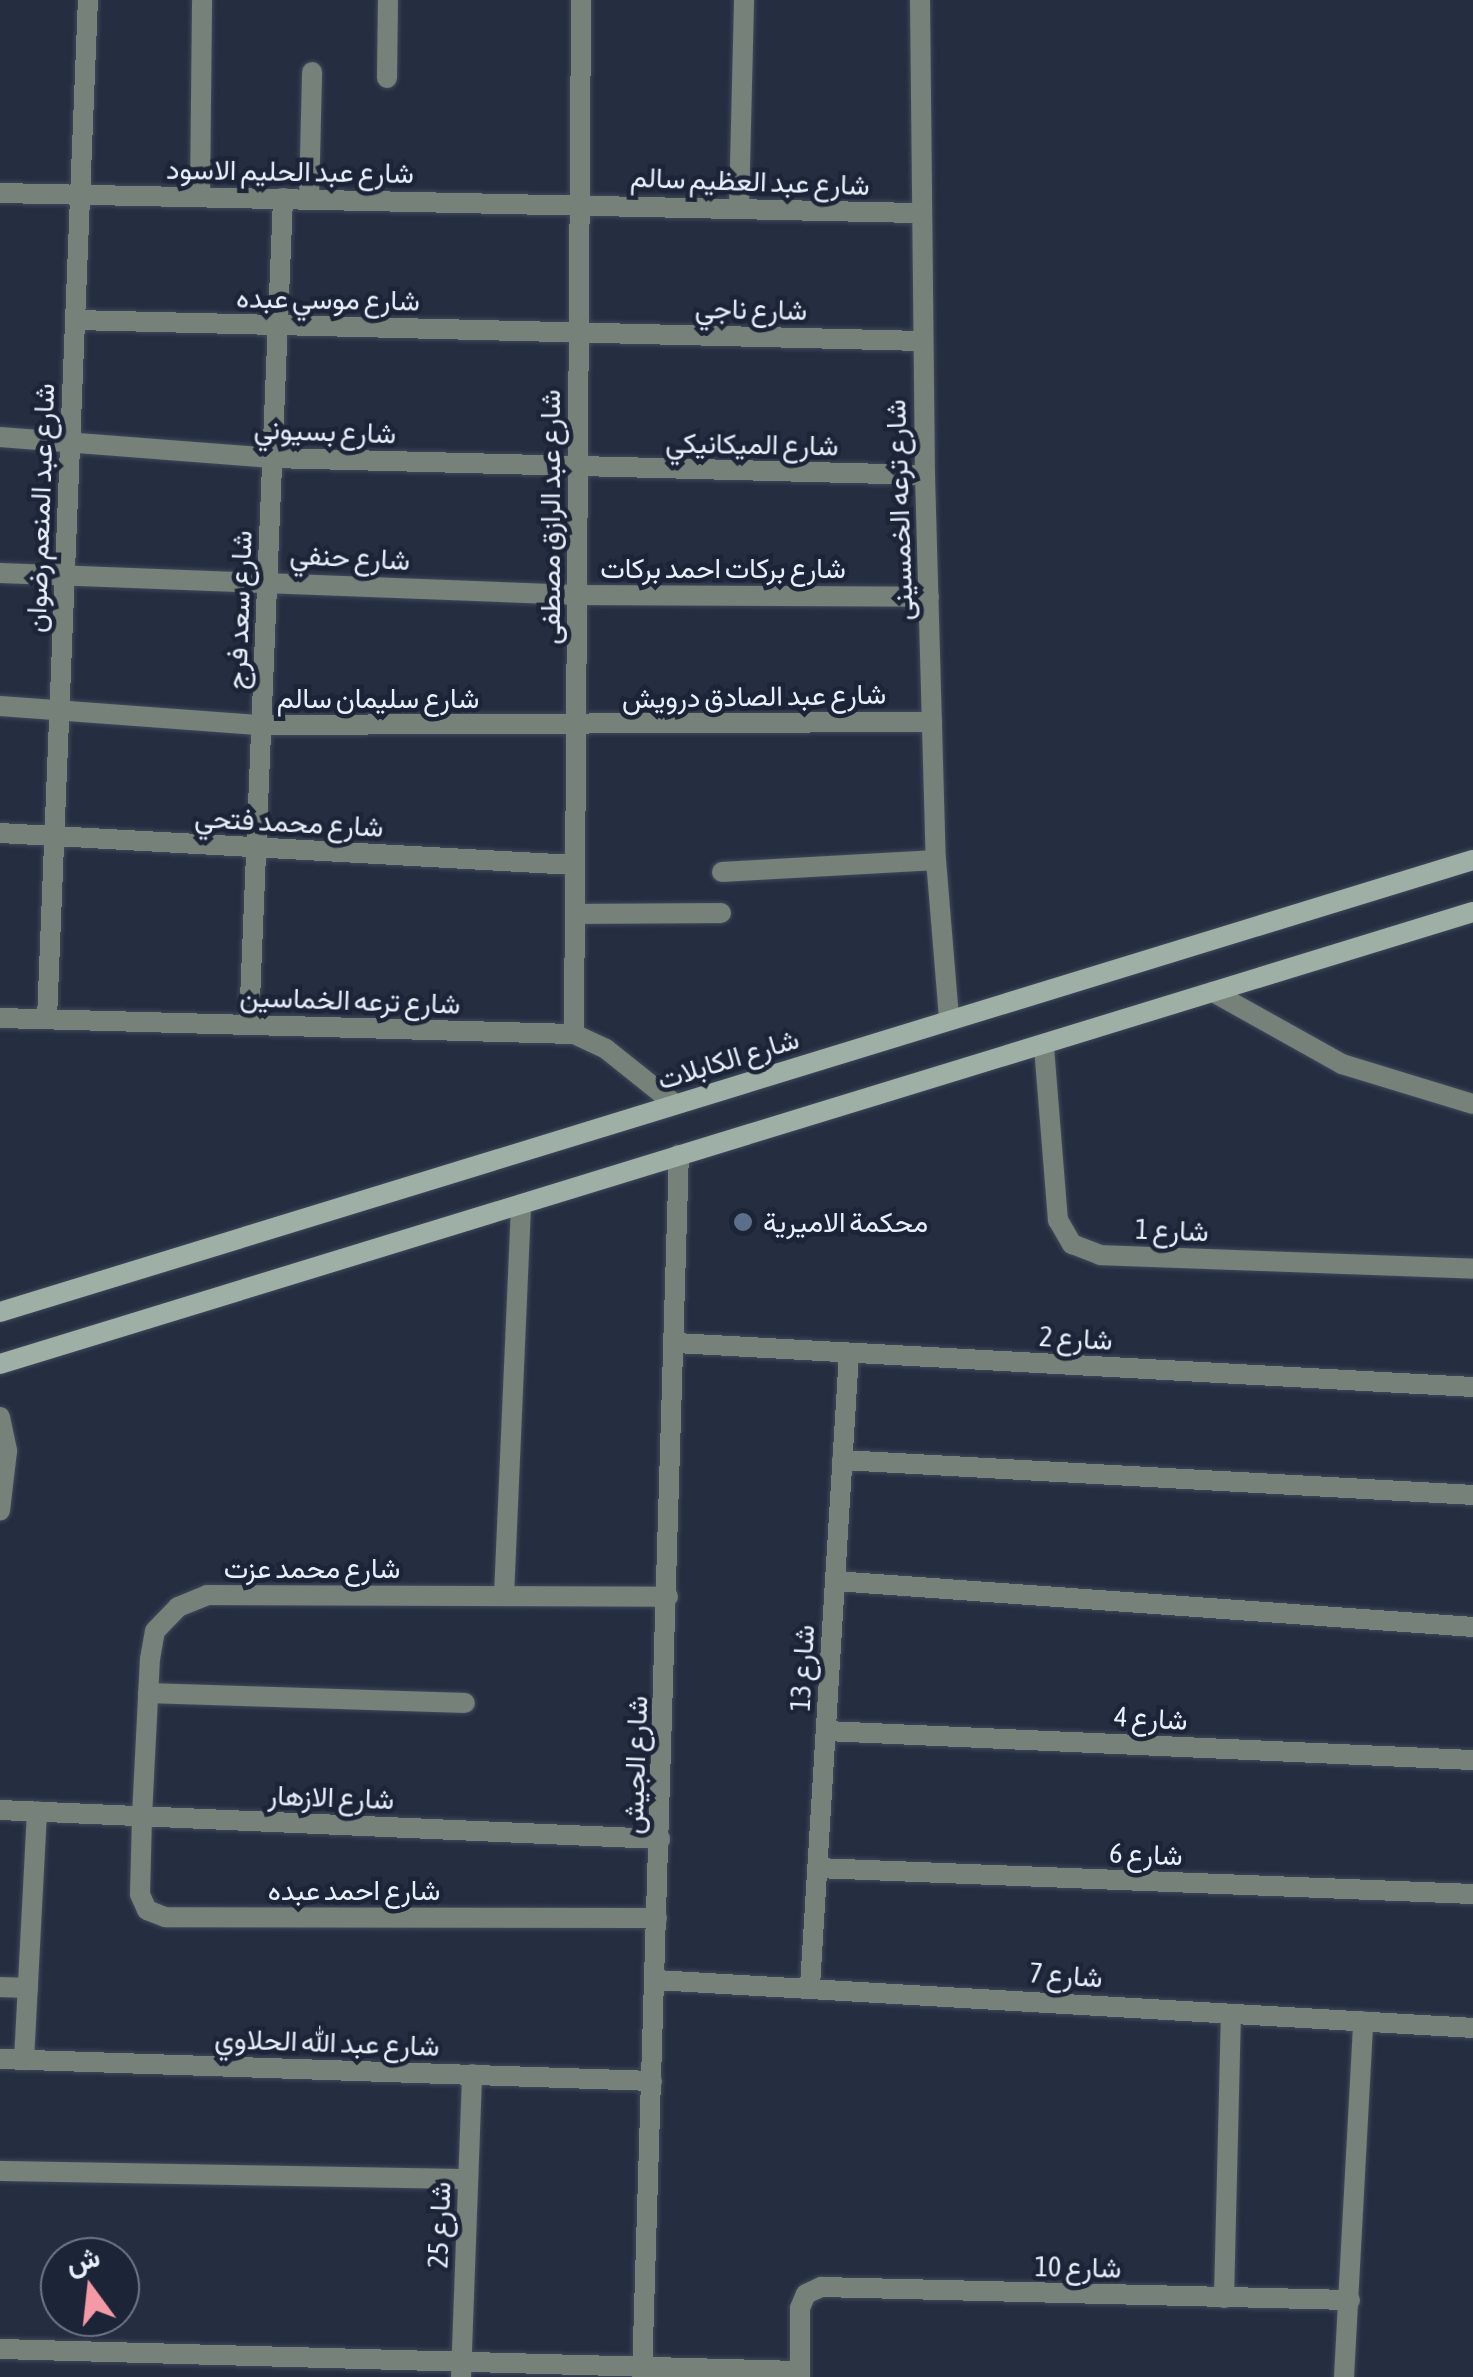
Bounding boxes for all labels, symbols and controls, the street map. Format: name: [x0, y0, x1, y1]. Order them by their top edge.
street label: شارع عبد الحليم الاسود: [166, 152, 414, 190]
street label: شارع عبد العظيم سالم: [630, 160, 870, 202]
street label: شارع موسي عبده: [236, 281, 420, 317]
street label: شارع ناجي: [695, 291, 807, 327]
street label: شارع عبد المنعم رضوان: [19, 383, 61, 633]
street label: شارع عبد الرازق مصطفى: [533, 389, 567, 645]
street label: شارع ترعه الخمسينى: [878, 399, 920, 621]
street label: شارع بسيوني: [253, 412, 397, 450]
street label: شارع الميكانيكي: [665, 426, 839, 462]
street label: شارع سعد فرج: [219, 530, 259, 690]
street label: شارع حنفي: [289, 537, 411, 577]
street label: شارع بركات احمد بركات: [600, 551, 846, 585]
street label: شارع عبد الصادق درويش: [622, 677, 886, 715]
street label: شارع سليمان سالم: [277, 681, 479, 715]
street label: شارع محمد فتحي: [194, 800, 384, 844]
street label: شارع ترعه الخماسين: [239, 979, 461, 1021]
street label: شارع الكابلات: [653, 1022, 803, 1096]
place label: محكمة الاميرية: [763, 1205, 928, 1239]
marker: محكمة الاميرية: [732, 1211, 754, 1233]
street label: شارع 1: [1135, 1212, 1209, 1248]
street label: شارع 2: [1039, 1319, 1113, 1357]
street label: شارع محمد عزت: [224, 1551, 400, 1585]
street label: شارع 13: [783, 1624, 821, 1712]
street label: شارع الجيش: [616, 1695, 654, 1835]
street label: شارع 4: [1114, 1699, 1188, 1737]
street label: شارع الازهار: [267, 1778, 395, 1816]
street label: شارع 6: [1109, 1836, 1183, 1872]
street label: شارع احمد عبده: [268, 1873, 440, 1907]
street label: شارع 7: [1028, 1956, 1104, 1994]
street label: شارع عبد الله الحلاوي: [214, 2021, 440, 2063]
street label: شارع 25: [421, 2181, 457, 2269]
north arrow: [40, 2237, 140, 2337]
text: ش: [62, 2240, 103, 2280]
street label: شارع 10: [1034, 2249, 1122, 2285]

